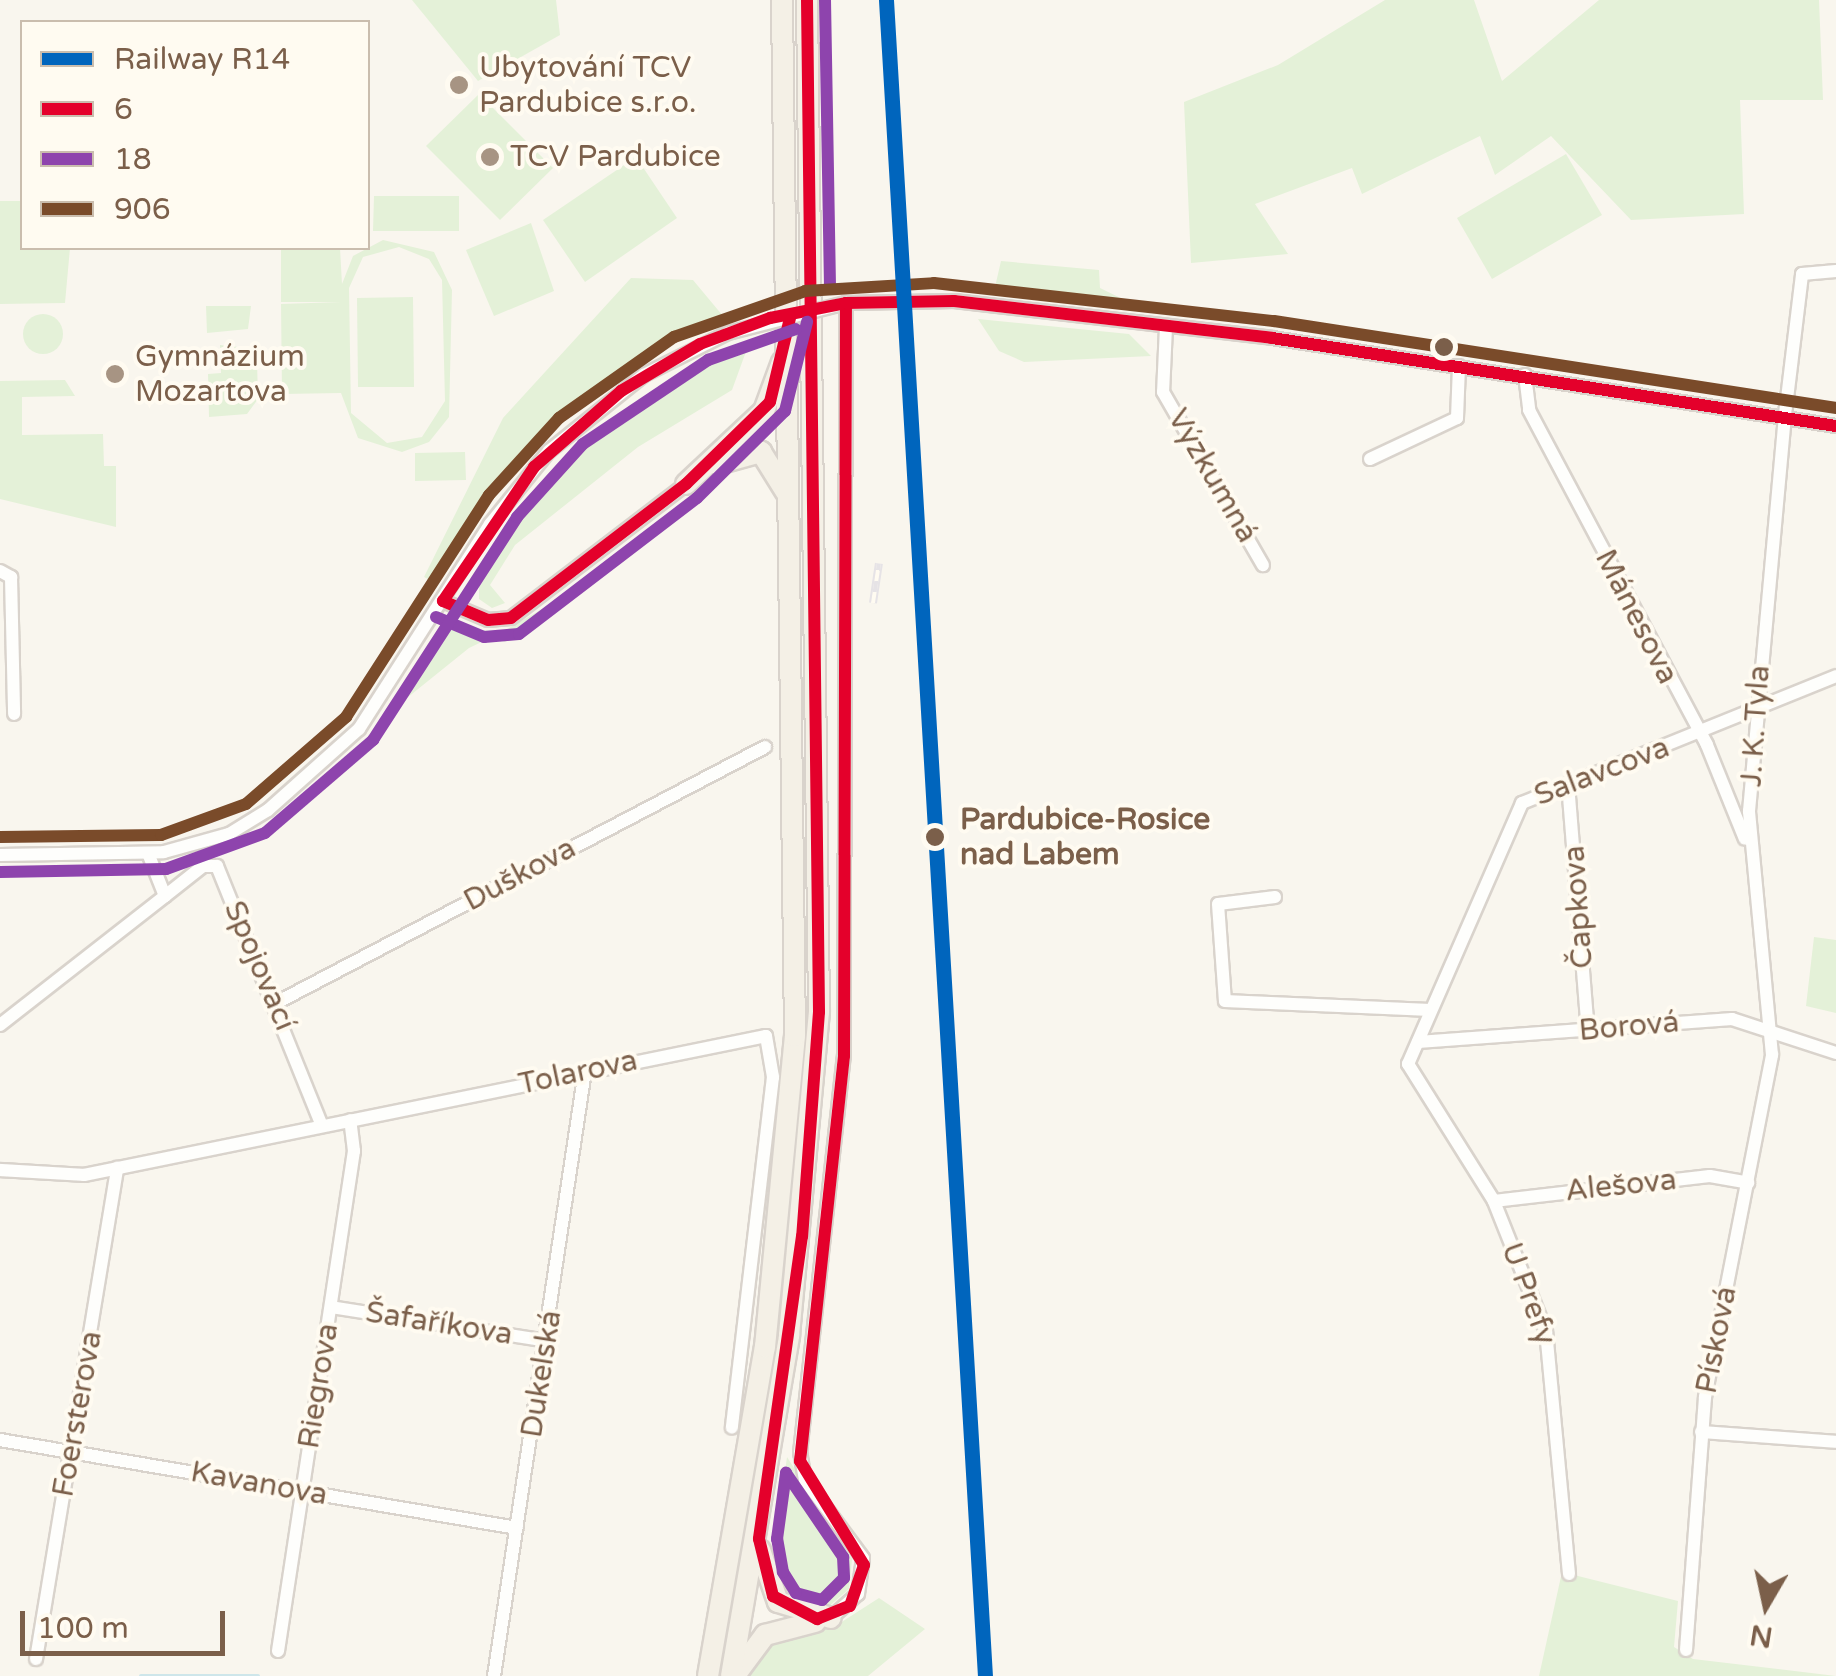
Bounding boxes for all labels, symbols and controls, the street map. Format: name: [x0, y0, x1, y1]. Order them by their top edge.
legend: [20, 20, 370, 250]
text: Railway R14: [114, 41, 290, 78]
place label: Ubytování TCV Pardubice s.r.o.: [479, 50, 697, 120]
marker: Ubytování TCV Pardubice s.r.o.: [448, 74, 470, 96]
text: 6: [114, 91, 133, 128]
place label: TCV Pardubice: [510, 139, 721, 175]
text: 18: [114, 141, 152, 178]
marker: TCV Pardubice: [479, 146, 501, 168]
text: 906: [114, 191, 171, 228]
unlabelled marker: [1434, 337, 1454, 357]
place label: Gymnázium Mozartova: [135, 339, 305, 410]
marker: Gymnázium Mozartova: [104, 363, 126, 385]
street label: Výzkumná: [1159, 403, 1265, 549]
street label: Mánesova: [1587, 544, 1685, 690]
street label: J. K. Tyla: [1734, 664, 1778, 788]
street label: Salavcova: [1529, 730, 1675, 814]
place label: Pardubice-Rosice nad Labem: [960, 802, 1210, 872]
marker: Pardubice-Rosice nad Labem: [919, 821, 951, 853]
street label: Duškova: [458, 831, 582, 919]
street label: Čapkova: [1557, 844, 1601, 970]
street label: Spojovací: [216, 896, 302, 1036]
street label: Borová: [1577, 1005, 1681, 1049]
street label: Tolarova: [515, 1043, 641, 1103]
street label: Alešova: [1564, 1162, 1678, 1210]
street label: U Prefy: [1493, 1238, 1563, 1350]
street label: Písková: [1689, 1283, 1745, 1397]
street label: Šafaříkova: [363, 1295, 515, 1353]
street label: Dukelská: [514, 1308, 570, 1440]
street label: Riegrova: [291, 1321, 347, 1451]
street label: Foersterova: [46, 1328, 110, 1500]
street label: Kavanova: [188, 1454, 330, 1514]
north arrow: [1716, 1556, 1816, 1656]
scale bar: [25, 1591, 230, 1653]
text: 100 m: [37, 1610, 129, 1647]
text: N: [1748, 1617, 1775, 1654]

